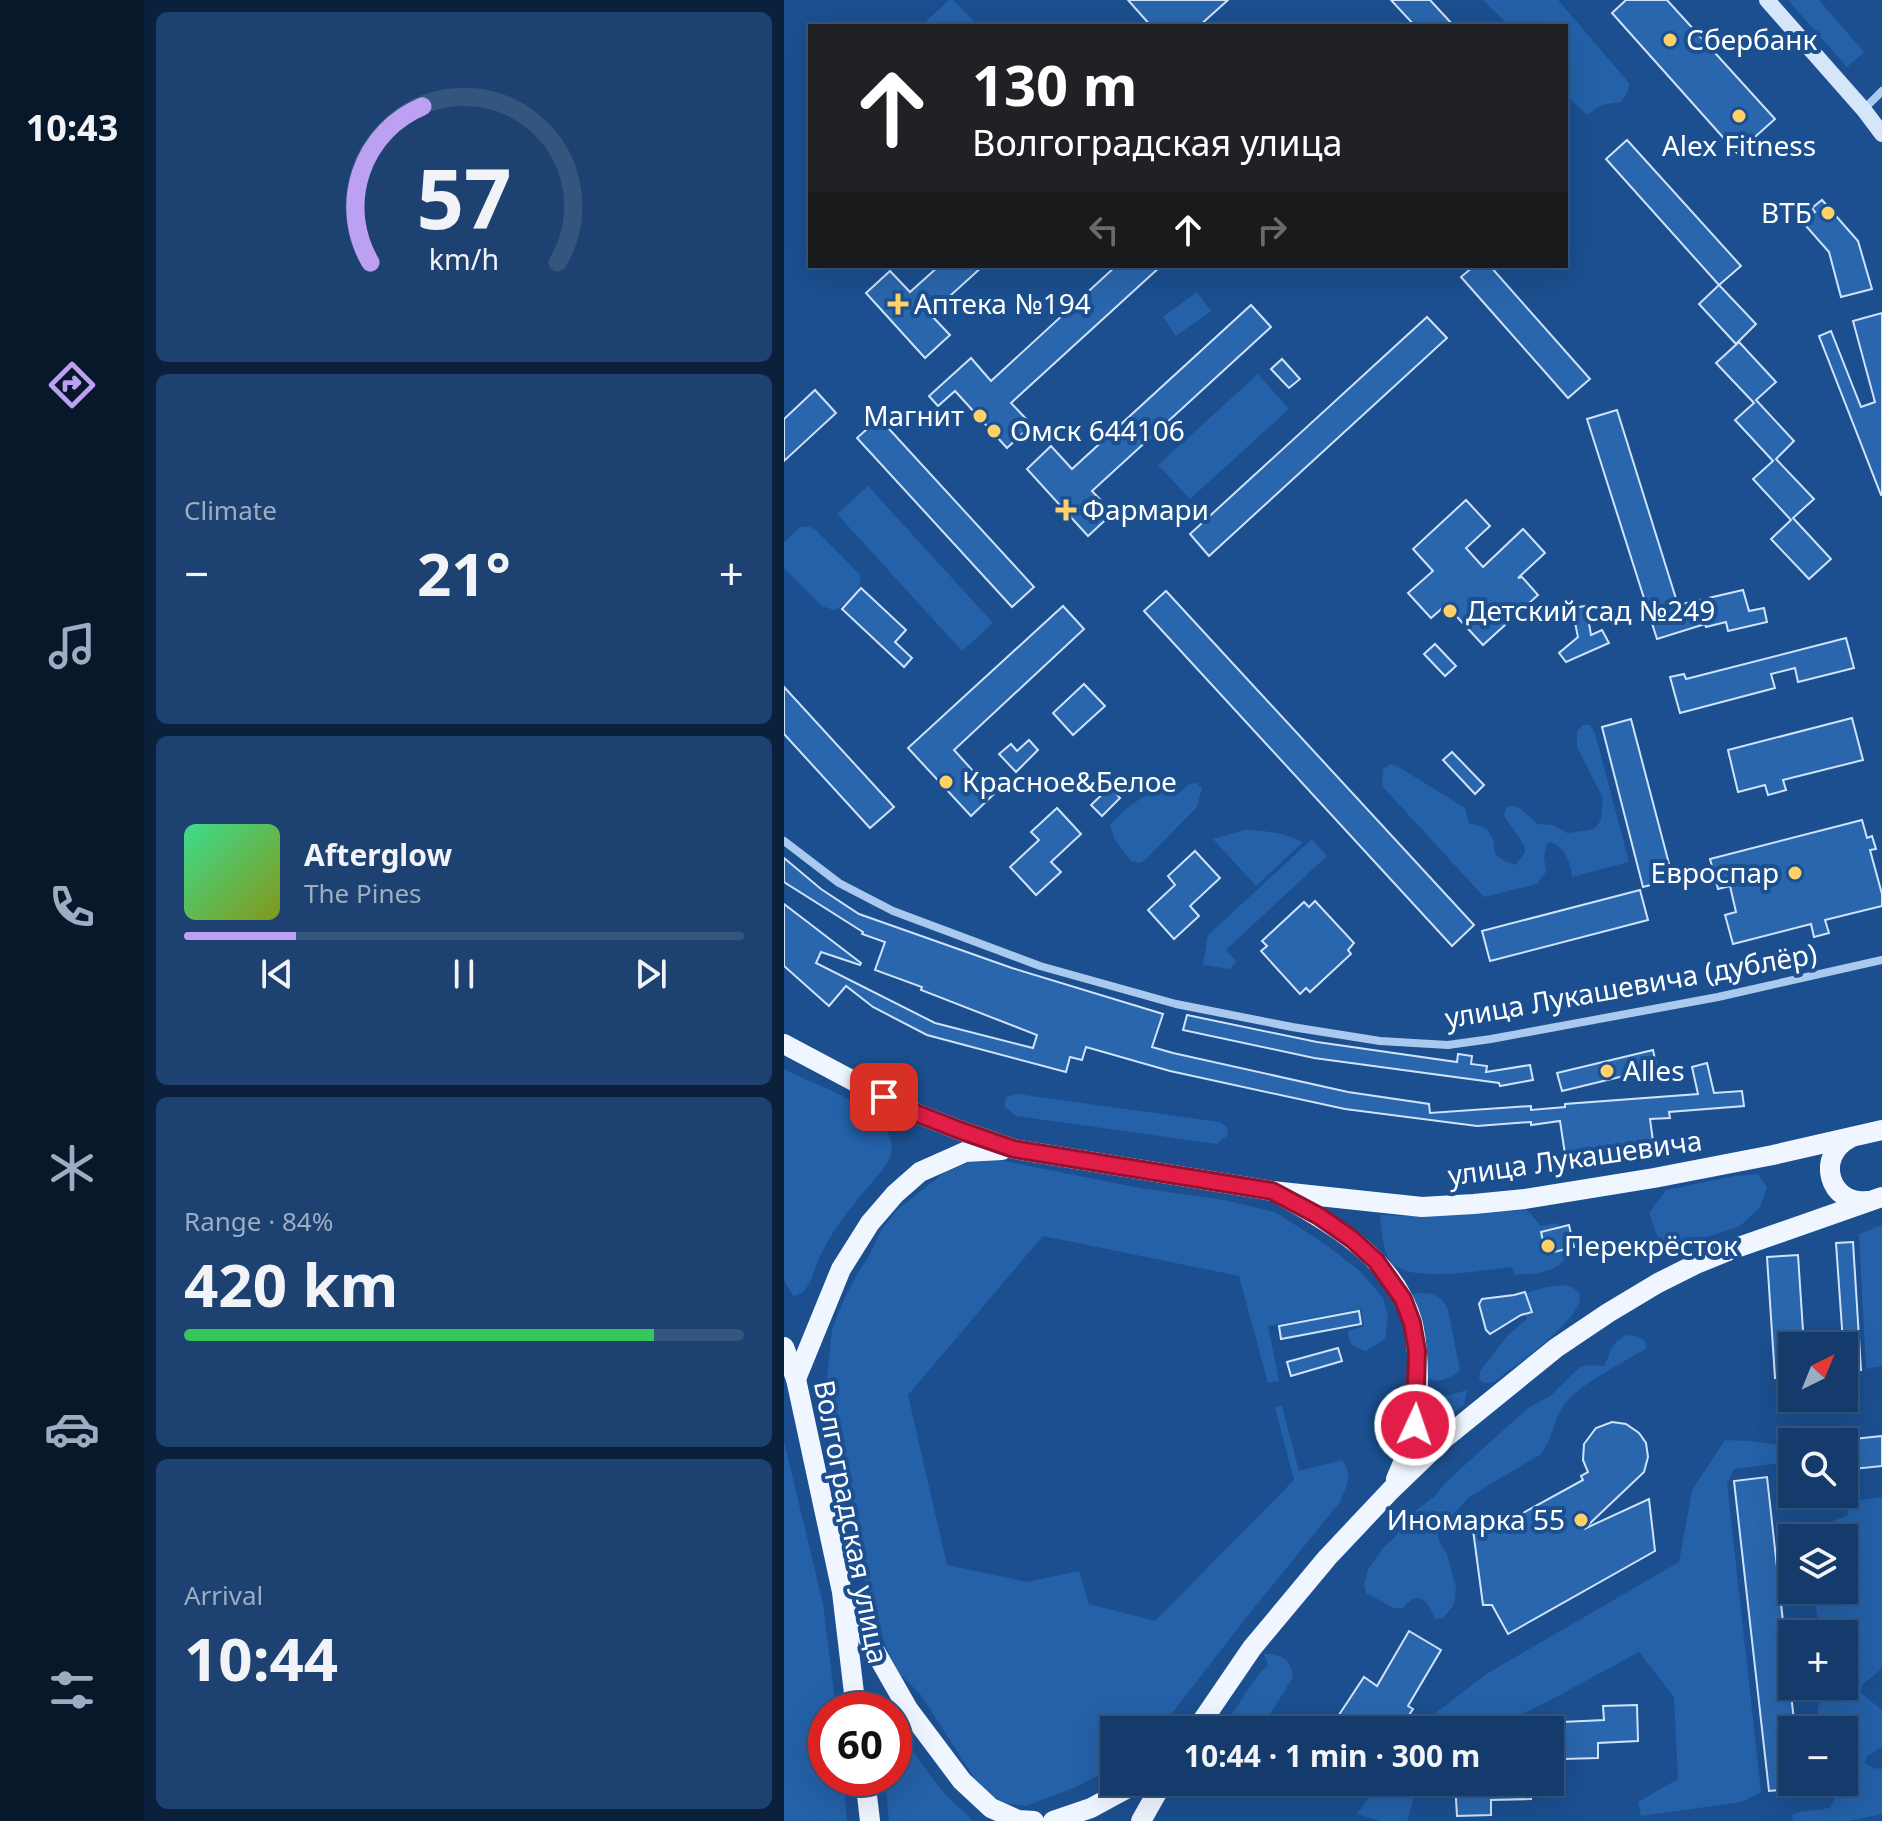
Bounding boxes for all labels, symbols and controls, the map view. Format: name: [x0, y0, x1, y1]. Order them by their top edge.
place label: Сбербанк: [1686, 20, 1818, 58]
marker: Сбербанк: [1661, 31, 1679, 49]
text: 130 m: [972, 46, 1137, 122]
icon: ahead: [840, 56, 944, 160]
text: 10:43: [26, 103, 118, 152]
marker: Alex Fitness: [1730, 107, 1748, 125]
text: Волгоградская улица: [972, 118, 1343, 167]
place label: Alex Fitness: [1662, 126, 1816, 164]
text: 57: [416, 139, 512, 252]
place label: ВТБ: [1761, 193, 1812, 231]
marker: ВТБ: [1819, 204, 1837, 222]
icon: left: [1082, 208, 1126, 252]
icon: ahead: [1166, 208, 1210, 252]
icon: right: [1250, 208, 1294, 252]
text: km/h: [429, 239, 499, 278]
place label: Аптека №194: [914, 284, 1091, 322]
marker: Аптека №194: [889, 295, 907, 313]
icon: directions: [44, 357, 100, 413]
place label: Магнит: [863, 396, 964, 434]
marker: Магнит: [971, 407, 989, 425]
place label: Омск 644106: [1010, 411, 1185, 449]
marker: Омск 644106: [985, 422, 1003, 440]
place label: Фармари: [1082, 490, 1209, 528]
text: Climate: [184, 492, 277, 528]
marker: Фармари: [1057, 501, 1075, 519]
text: 21°: [417, 532, 511, 614]
text: −: [184, 543, 209, 603]
text: +: [719, 543, 744, 603]
place label: Детский сад №249: [1466, 591, 1715, 629]
marker: Детский сад №249: [1441, 602, 1459, 620]
icon: music: [44, 618, 100, 674]
place label: Красное&Белое: [962, 762, 1177, 800]
marker: Красное&Белое: [937, 773, 955, 791]
text: Afterglow: [304, 834, 452, 875]
place label: Евроспар: [1651, 853, 1779, 891]
marker: Евроспар: [1786, 864, 1804, 882]
text: The Pines: [304, 875, 422, 911]
icon: phone: [44, 879, 100, 935]
street label: улица Лукашевича (дублёр): [1442, 934, 1820, 1036]
icon: previous: [255, 952, 299, 996]
icon: pause: [442, 952, 486, 996]
icon: next: [629, 952, 673, 996]
place label: Alles: [1623, 1051, 1685, 1089]
marker: Alles: [1598, 1062, 1616, 1080]
pin: [850, 1063, 918, 1131]
icon: arrive: [862, 1075, 906, 1119]
street label: улица Лукашевича: [1445, 1120, 1704, 1194]
icon: climate: [44, 1140, 100, 1196]
text: Range · 84%: [184, 1203, 333, 1239]
place label: Перекрёсток: [1564, 1226, 1738, 1264]
marker: Перекрёсток: [1539, 1237, 1557, 1255]
text: 420 km: [184, 1243, 398, 1325]
north arrow: [1778, 1332, 1858, 1412]
map controls: [1778, 1332, 1858, 1796]
street label: Волгоградская улица: [806, 1377, 898, 1667]
position arrow: [1373, 1383, 1457, 1467]
icon: car: [44, 1401, 100, 1457]
button: search: [1778, 1428, 1858, 1508]
place label: Иномарка 55: [1387, 1500, 1565, 1538]
marker: Иномарка 55: [1572, 1511, 1590, 1529]
button: layers: [1778, 1524, 1858, 1604]
text: Arrival: [184, 1577, 263, 1613]
text: 10:44: [184, 1617, 338, 1699]
button: +: [1778, 1620, 1858, 1700]
icon: filters: [44, 1662, 100, 1718]
speed limit sign: 60: [808, 1692, 912, 1796]
button: −: [1778, 1716, 1858, 1796]
text: 10:44 · 1 min · 300 m: [1184, 1735, 1480, 1776]

